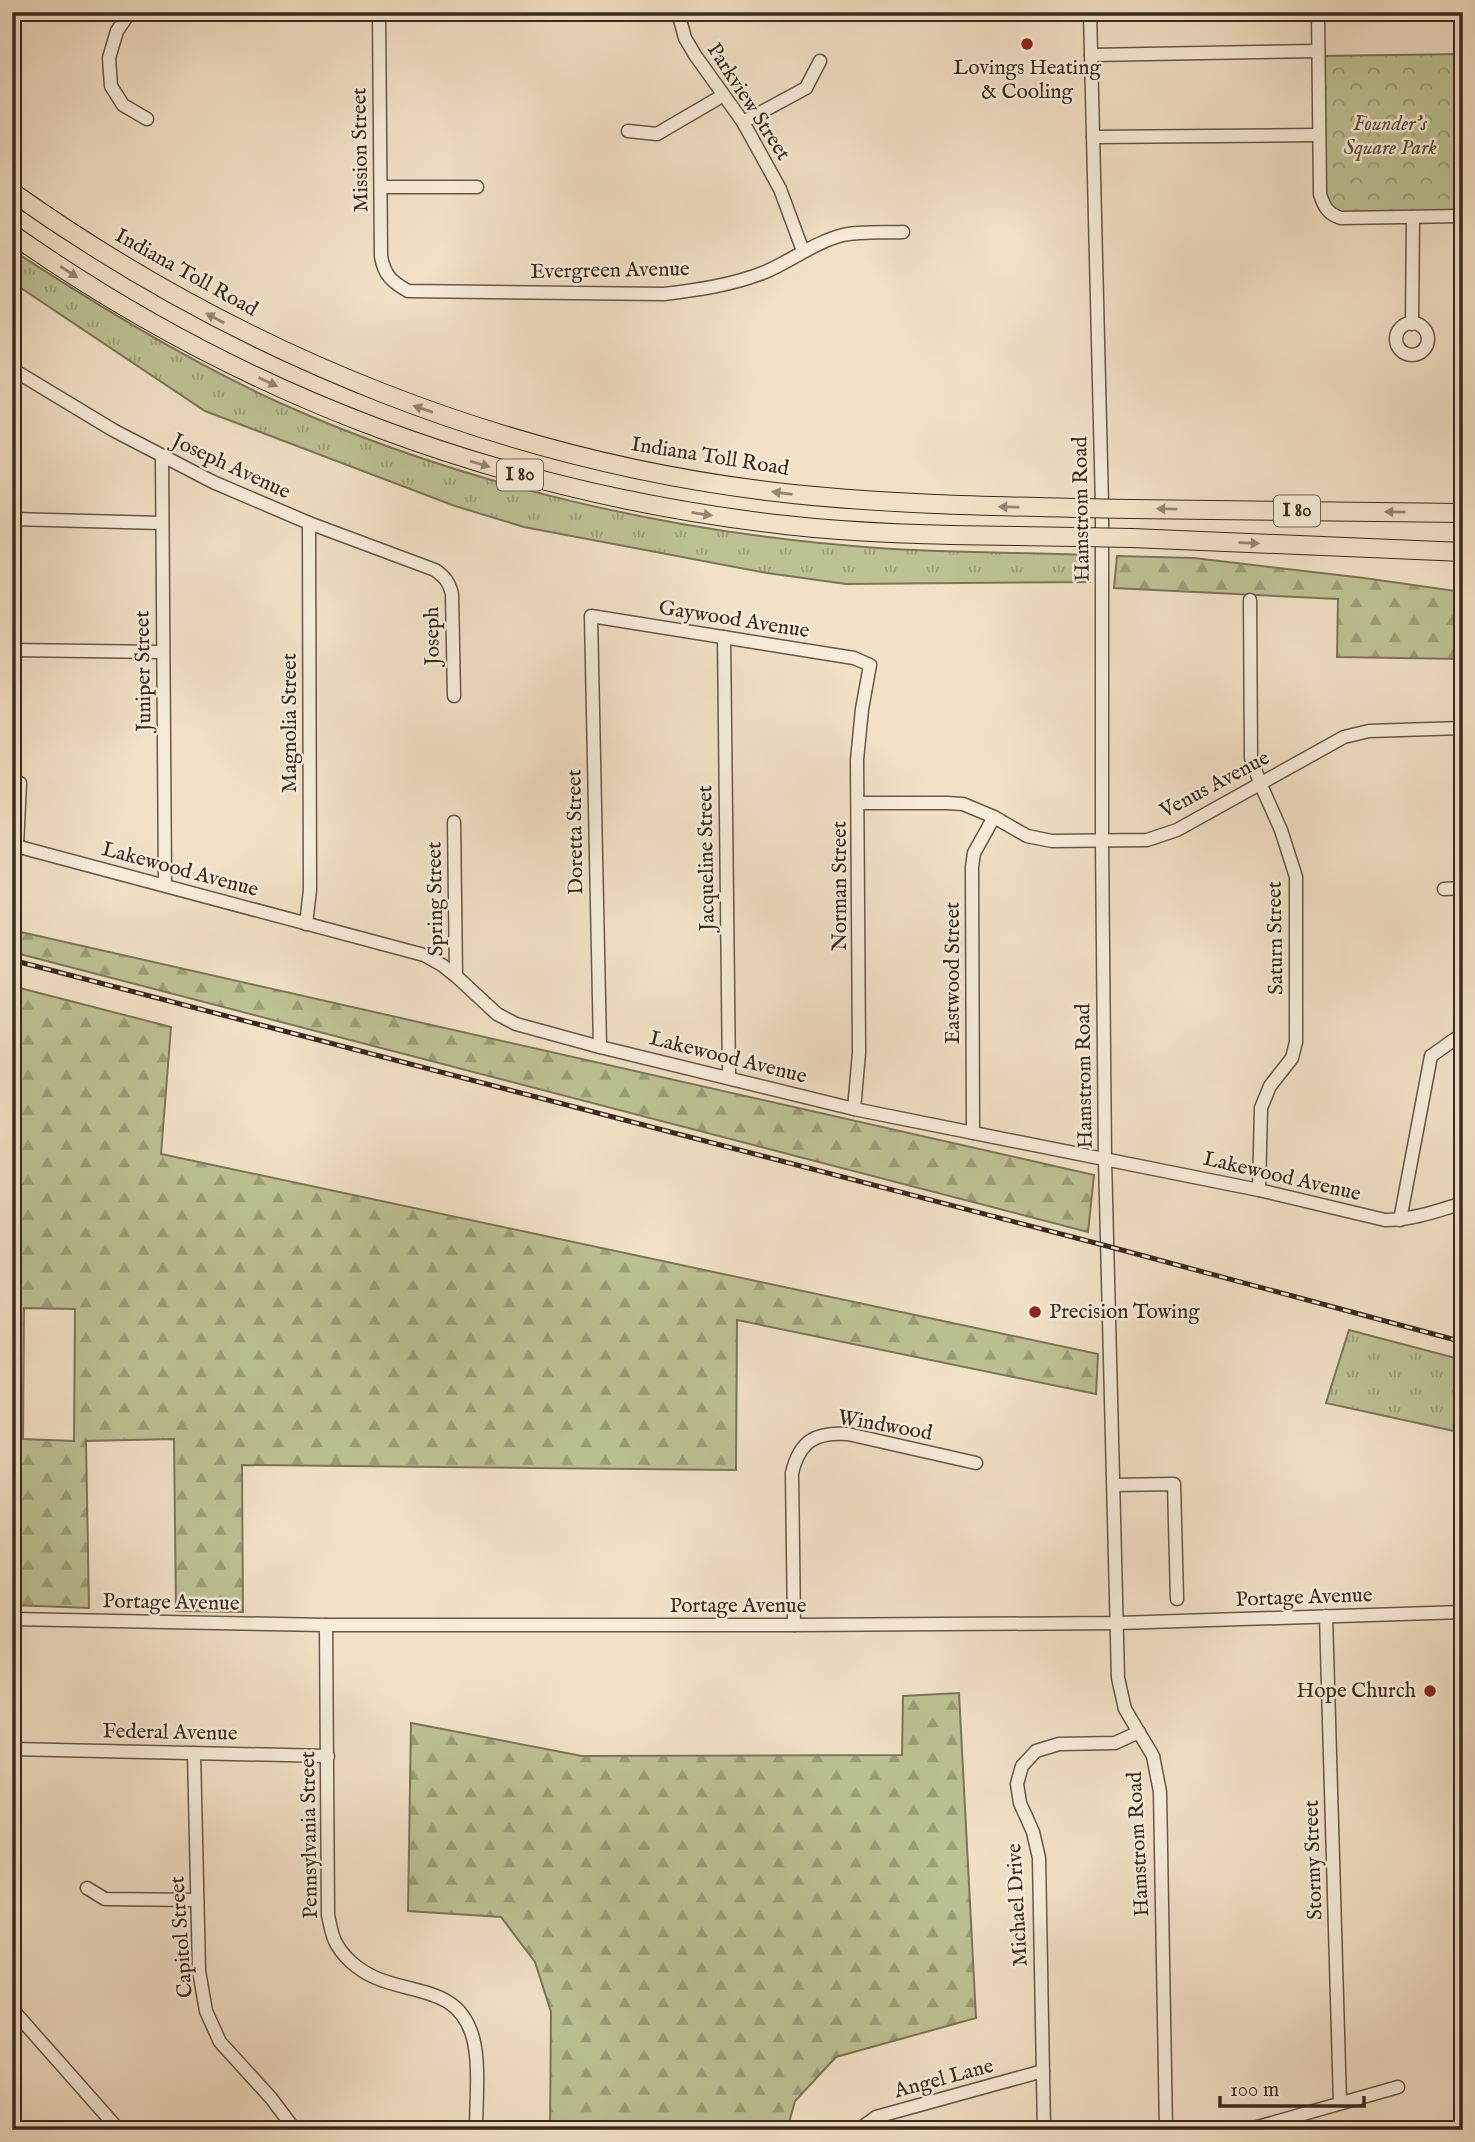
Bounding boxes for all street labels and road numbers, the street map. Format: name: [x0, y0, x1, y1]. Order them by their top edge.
street label: Parkview Street: [700, 38, 796, 166]
street label: Mission Street: [346, 87, 376, 213]
street label: Indiana Toll Road: [110, 223, 263, 324]
street label: Evergreen Avenue: [530, 256, 690, 286]
street label: Joseph Avenue: [166, 427, 295, 506]
street label: Indiana Toll Road: [629, 431, 792, 483]
street label: Hamstrom Road: [1067, 435, 1097, 582]
road number: I 80: [497, 460, 543, 490]
road number: I 80: [1274, 496, 1320, 526]
street label: Gaywood Avenue: [657, 595, 812, 645]
street label: Joseph: [419, 606, 447, 668]
street label: Juniper Street: [129, 610, 159, 734]
street label: Magnolia Street: [277, 653, 304, 793]
street label: Venus Avenue: [1155, 745, 1275, 826]
street label: Doretta Street: [561, 769, 591, 895]
street label: Jacqueline Street: [692, 785, 722, 933]
street label: Norman Street: [827, 821, 854, 951]
street label: Lakewood Avenue: [99, 836, 262, 904]
street label: Spring Street: [422, 841, 450, 957]
street label: Saturn Street: [1262, 881, 1290, 995]
street label: Eastwood Street: [940, 902, 967, 1044]
street label: Hamstrom Road: [1070, 1002, 1100, 1149]
street label: Lakewood Avenue: [647, 1025, 810, 1091]
street label: Lakewood Avenue: [1201, 1146, 1364, 1208]
street label: Windwood: [836, 1404, 935, 1448]
street label: Portage Avenue: [1235, 1582, 1373, 1614]
street label: Portage Avenue: [102, 1588, 240, 1618]
street label: Portage Avenue: [670, 1593, 807, 1620]
street label: Federal Avenue: [102, 1718, 238, 1748]
street label: Pennsylvania Street: [295, 1751, 325, 1919]
street label: Hamstrom Road: [1122, 1770, 1156, 1917]
street label: Stormy Street: [1298, 1800, 1330, 1920]
street label: Michael Drive: [1001, 1842, 1035, 1967]
street label: Capitol Street: [164, 1875, 200, 1999]
street label: Angel Lane: [890, 2053, 997, 2105]

